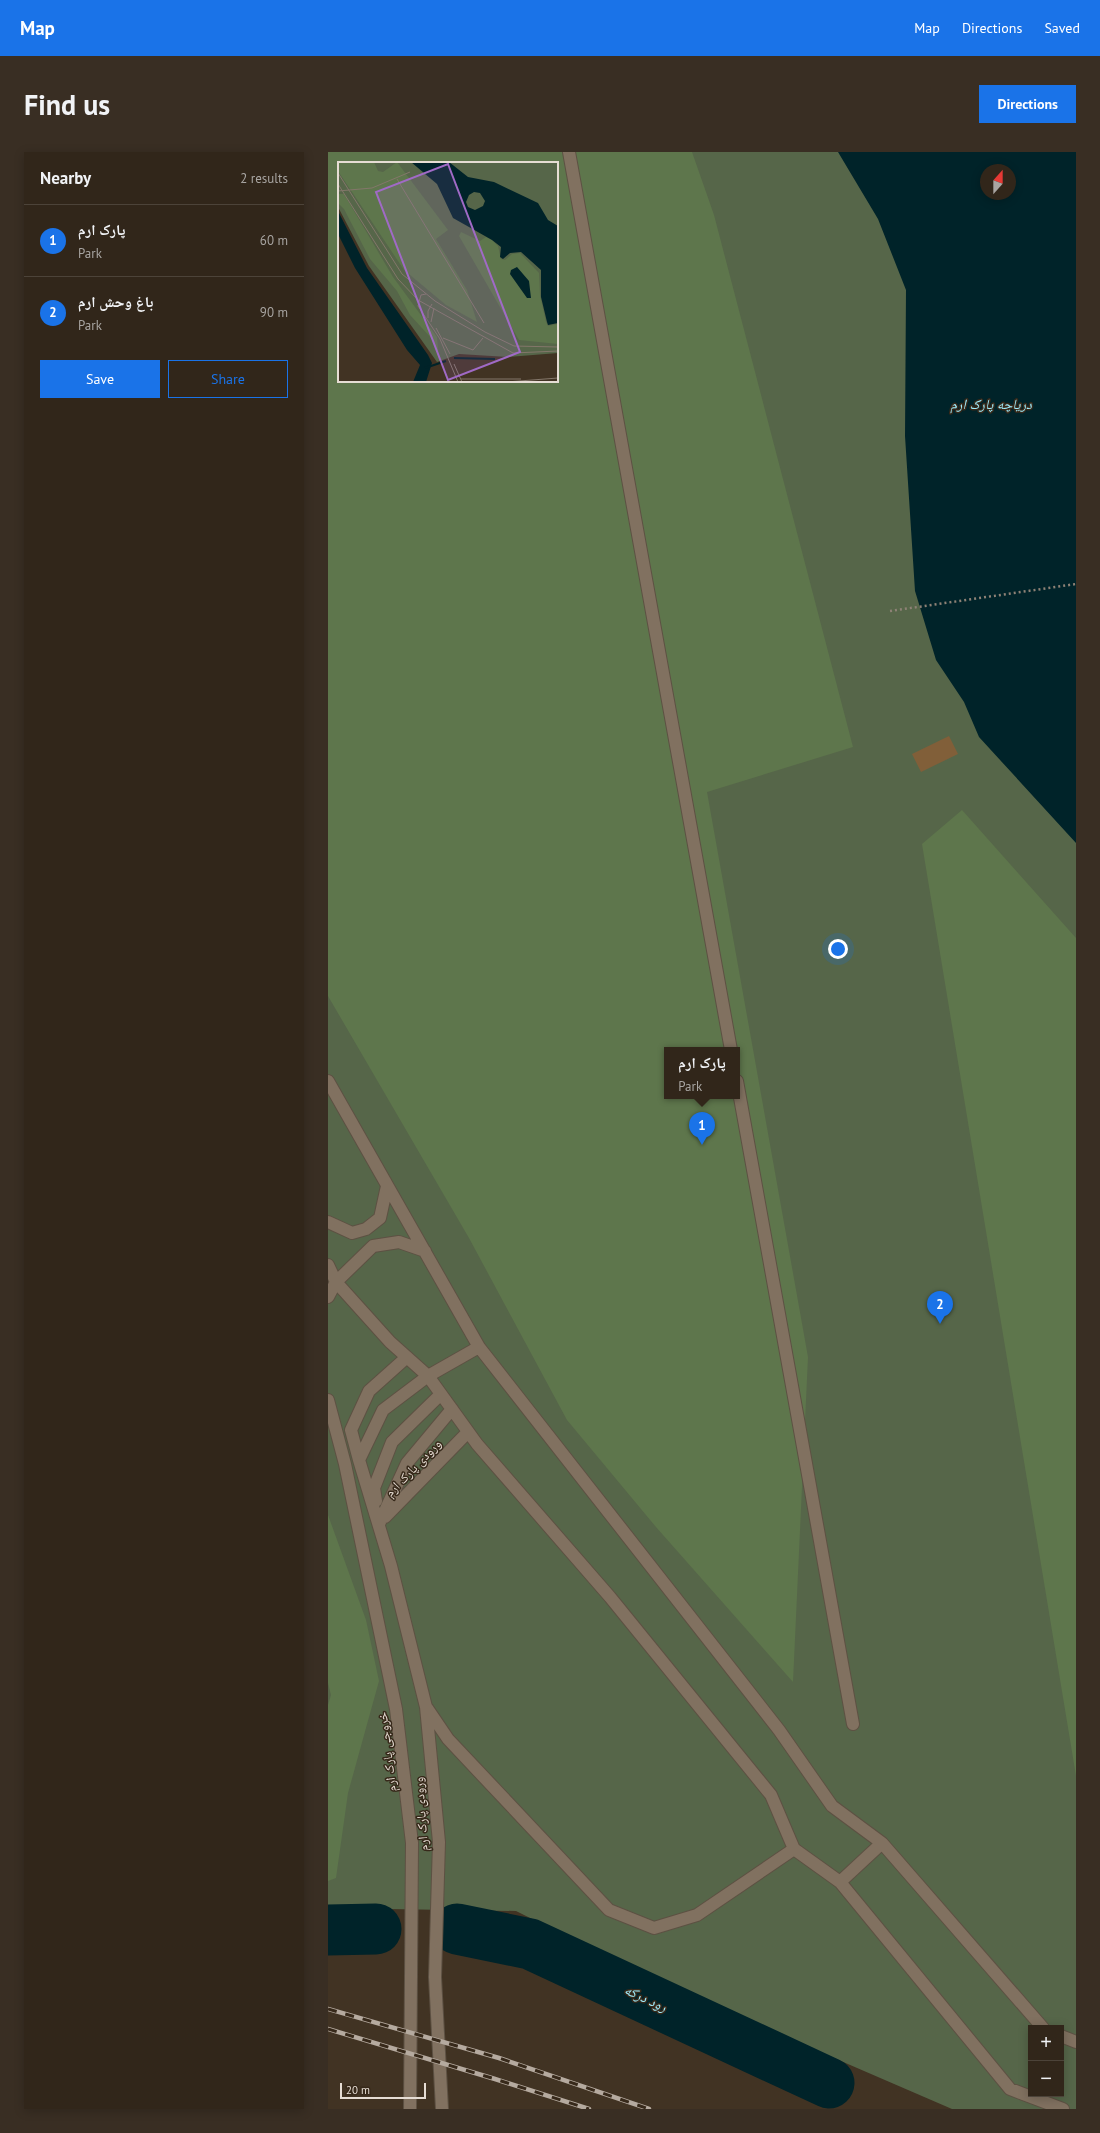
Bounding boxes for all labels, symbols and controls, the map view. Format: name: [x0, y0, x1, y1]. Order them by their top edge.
text: Map: [20, 16, 55, 40]
text: Map: [914, 19, 940, 37]
text: Directions: [962, 19, 1022, 37]
text: Saved: [1044, 19, 1080, 37]
button: Directions: [979, 85, 1076, 123]
text: Find us: [24, 86, 110, 123]
inset map: [338, 162, 558, 382]
north arrow: [980, 164, 1016, 200]
text: Nearby: [40, 167, 91, 189]
text: 2 results: [240, 170, 288, 187]
text: پارک ارم: [78, 220, 125, 239]
text: 1: [49, 232, 57, 249]
text: 60 m: [260, 232, 288, 249]
text: Park: [78, 245, 102, 262]
text: باغ وحش ارم: [78, 292, 153, 311]
text: 2: [49, 304, 57, 321]
text: 90 m: [260, 304, 288, 321]
text: Park: [78, 317, 102, 334]
button: Save: [40, 360, 160, 398]
button: Share: [168, 360, 288, 398]
water label: دریاچه پارک ارم: [950, 395, 1032, 414]
your location: [828, 939, 848, 959]
popup: [664, 1047, 740, 1099]
text: پارک ارم: [678, 1053, 726, 1072]
text: Park: [678, 1078, 702, 1095]
pin: 1: [689, 1112, 715, 1145]
pin: 2: [927, 1291, 953, 1324]
street label: ورودی پارک ارم: [381, 1435, 445, 1501]
street label: خروجی پارک ارم: [374, 1711, 400, 1793]
street label: ورودی پارک ارم: [410, 1776, 432, 1852]
water label: رود درکه: [622, 1980, 671, 2016]
map controls: [1028, 2025, 1064, 2097]
button: +: [1028, 2025, 1064, 2061]
button: −: [1028, 2061, 1064, 2097]
scale bar: [340, 2081, 426, 2100]
text: 20 m: [346, 2083, 370, 2097]

